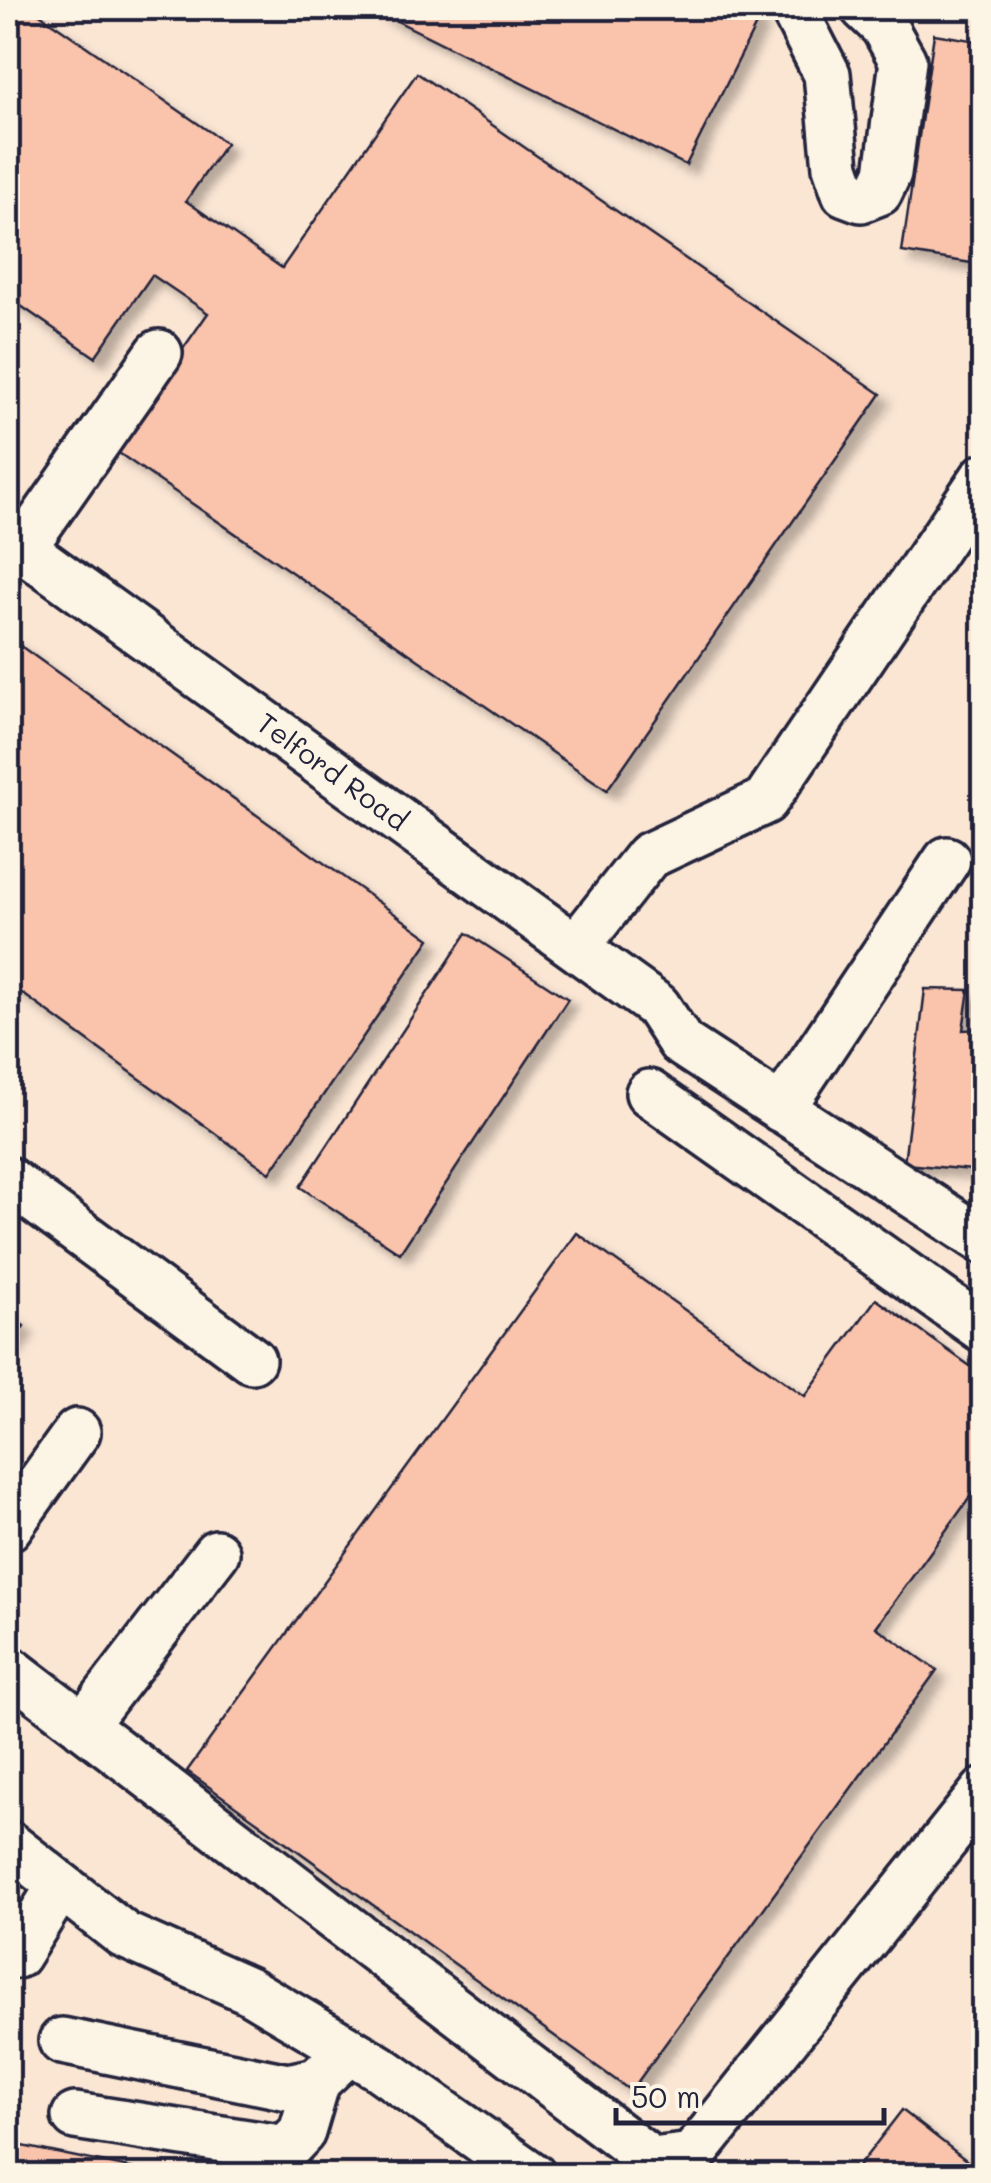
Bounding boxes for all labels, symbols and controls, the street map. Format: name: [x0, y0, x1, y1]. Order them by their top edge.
street label: Telford Road: [250, 704, 416, 838]
scale bar: [616, 2063, 884, 2125]
text: 50 m: [631, 2076, 701, 2116]

